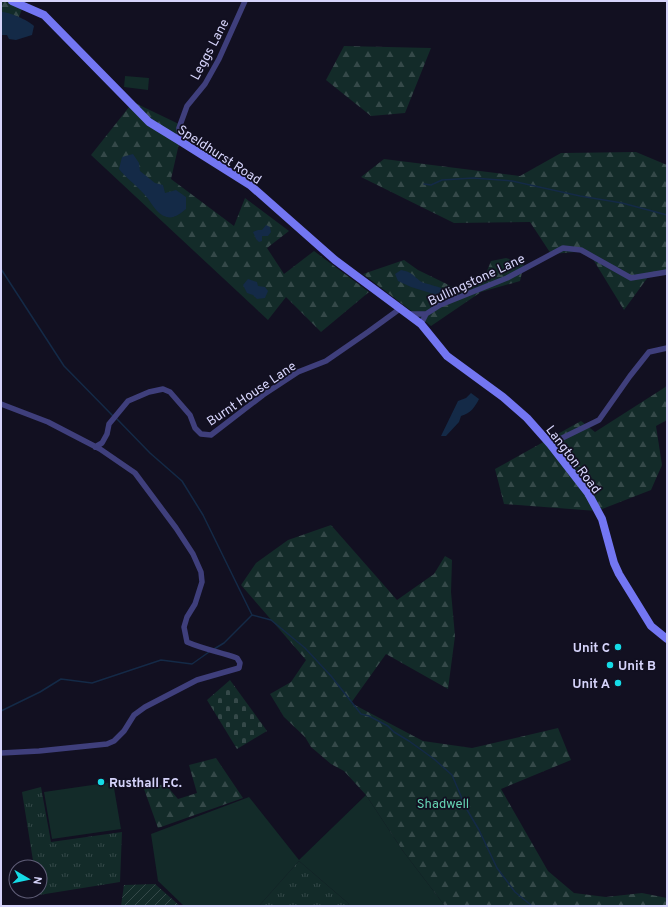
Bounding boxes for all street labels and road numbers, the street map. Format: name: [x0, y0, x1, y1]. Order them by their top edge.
street label: Leggs Lane: [188, 17, 234, 83]
street label: Speldhurst Road: [174, 123, 264, 189]
street label: Bullingstone Lane: [426, 251, 528, 310]
street label: Burnt House Lane: [204, 359, 300, 431]
street label: Langton Road: [541, 423, 603, 498]

